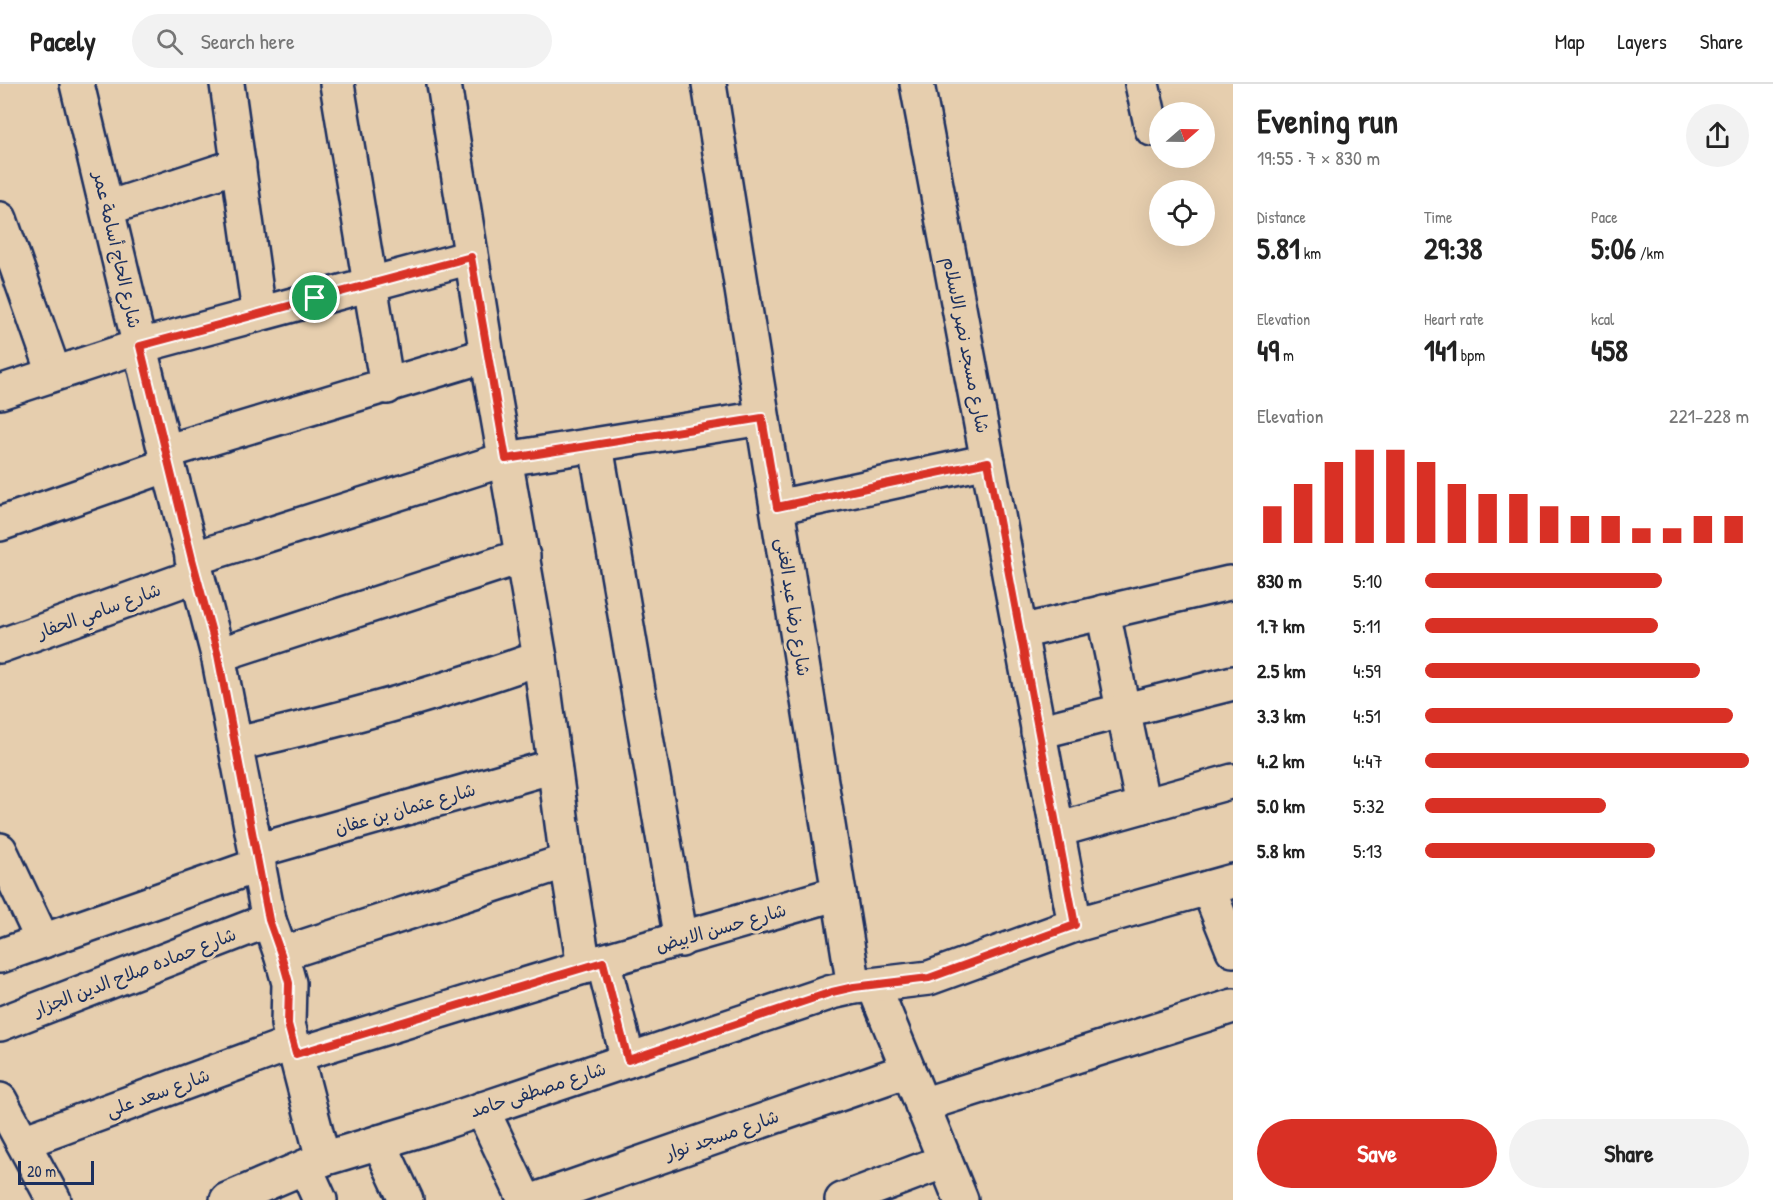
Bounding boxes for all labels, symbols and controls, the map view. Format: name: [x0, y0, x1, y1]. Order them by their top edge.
search box: [132, 14, 552, 68]
text: Pacely: [30, 22, 96, 60]
icon: search: [153, 25, 186, 58]
text: Search here: [201, 26, 295, 56]
text: Map: [1555, 27, 1584, 56]
text: Layers: [1617, 27, 1667, 56]
text: Share: [1700, 27, 1743, 56]
text: Evening run: [1257, 99, 1398, 143]
north arrow: [1149, 102, 1215, 168]
map controls: [1149, 102, 1215, 246]
button: share: [1686, 104, 1749, 167]
text: 19:55 · 7 × 830 m: [1257, 144, 1380, 171]
street label: شارع الحاج أسامة عمر: [87, 167, 148, 331]
button: locate: [1149, 180, 1215, 246]
text: Distance: [1257, 206, 1306, 228]
text: Time: [1424, 206, 1452, 228]
text: Pace: [1591, 206, 1618, 228]
text: 5.81: [1257, 228, 1300, 268]
text: 29:38: [1424, 228, 1482, 268]
text: 5:06: [1591, 228, 1636, 268]
text: km: [1300, 242, 1321, 264]
text: /km: [1636, 242, 1664, 264]
street label: شارع مسجد نصر الاسلام: [935, 255, 996, 436]
pin: [289, 272, 340, 323]
icon: arrive: [298, 281, 331, 314]
text: Elevation: [1257, 308, 1310, 330]
text: Heart rate: [1424, 308, 1484, 330]
text: kcal: [1591, 308, 1614, 330]
text: 49: [1257, 330, 1279, 370]
text: 141: [1424, 330, 1457, 370]
text: 458: [1591, 330, 1628, 370]
text: m: [1279, 344, 1294, 366]
text: bpm: [1457, 344, 1485, 366]
text: Elevation: [1257, 402, 1323, 429]
text: 221–228 m: [1669, 402, 1749, 429]
street label: شارع رضا عبد الغنى: [770, 536, 817, 678]
text: 830 m: [1257, 567, 1302, 594]
text: 5:10: [1353, 567, 1382, 594]
street label: شارع سامي الحفار: [32, 577, 165, 649]
text: 1.7 km: [1257, 612, 1305, 639]
text: 5:11: [1353, 612, 1381, 639]
text: 2.5 km: [1257, 657, 1306, 684]
text: 4:59: [1353, 657, 1381, 684]
text: 3.3 km: [1257, 702, 1306, 729]
text: 4:51: [1353, 702, 1381, 729]
text: 4.2 km: [1257, 747, 1305, 774]
text: 4:47: [1353, 747, 1383, 774]
street label: شارع عثمان بن عفان: [331, 776, 478, 841]
text: 5.0 km: [1257, 792, 1305, 819]
text: 5:32: [1353, 792, 1384, 819]
text: 5.8 km: [1257, 837, 1305, 864]
text: 5:13: [1353, 837, 1382, 864]
street label: شارع حسن الابيض: [653, 897, 789, 958]
street label: شارع حماده صلاح الدين الجزار: [28, 921, 240, 1022]
street label: شارع مصطفى حامد: [467, 1056, 609, 1123]
street label: شارع سعد على: [103, 1062, 213, 1123]
street label: شارع مسجد نوار: [660, 1103, 782, 1166]
button: Save: [1257, 1119, 1497, 1188]
button: Share: [1509, 1119, 1749, 1188]
scale bar: [18, 1158, 94, 1186]
text: 20 m: [27, 1160, 56, 1182]

